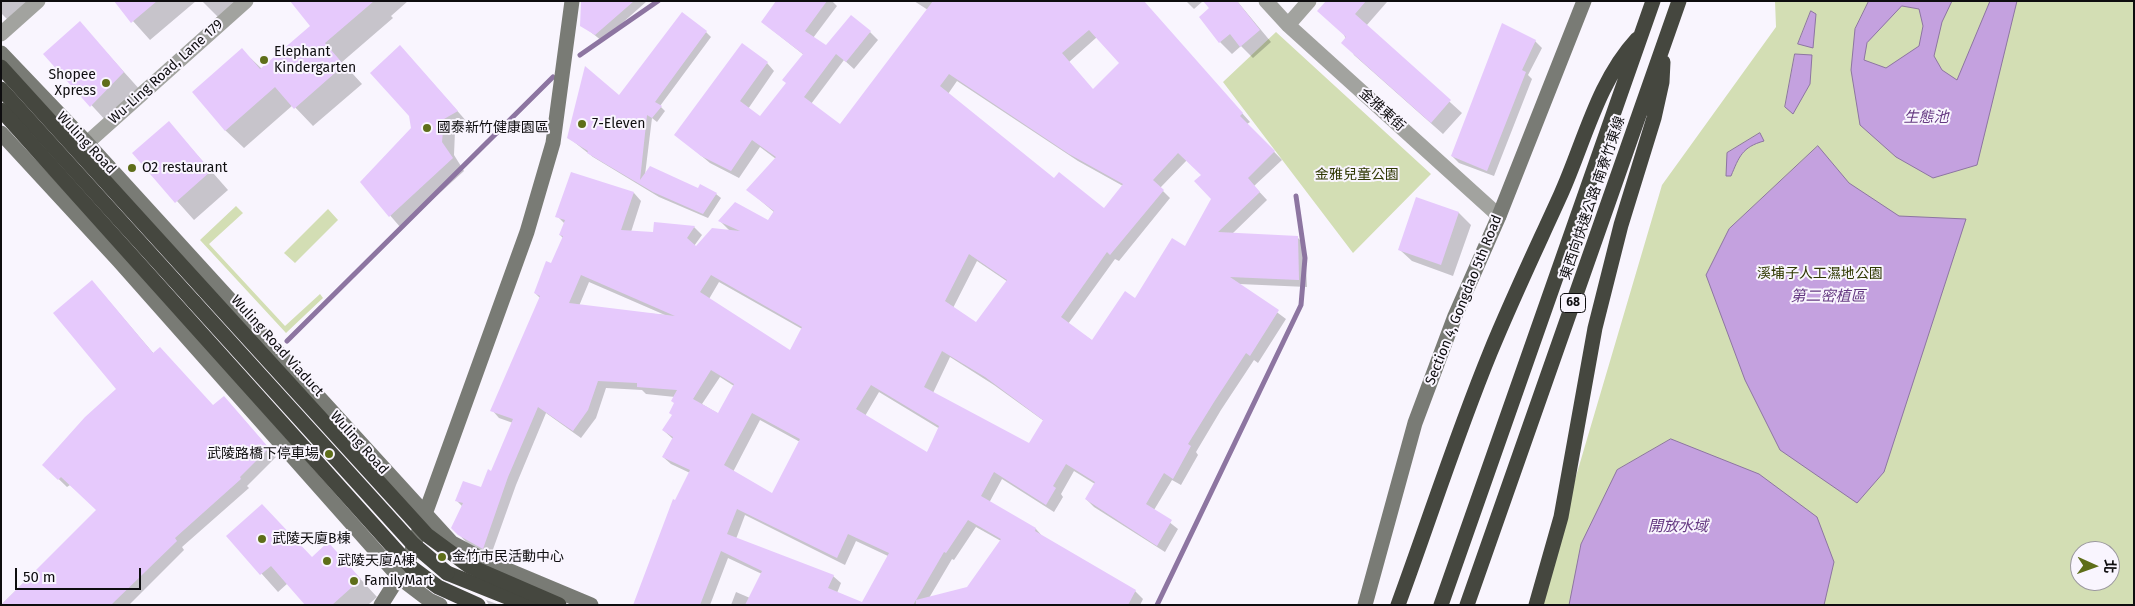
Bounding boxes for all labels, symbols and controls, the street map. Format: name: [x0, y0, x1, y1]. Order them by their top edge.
street label: Wu-Ling Road, Lane 179: [105, 16, 227, 128]
place label: Elephant Kindergarten: [274, 44, 356, 76]
marker: Elephant Kindergarten: [258, 54, 270, 66]
place label: Shopee Xpress: [48, 67, 96, 100]
marker: Shopee Xpress: [100, 77, 112, 89]
street label: 金雅東街: [1356, 85, 1408, 135]
street label: Wuling Road: [53, 108, 119, 178]
water label: 生態池: [1904, 109, 1948, 127]
street label: 東西向快速公路 南寮竹東線: [1557, 114, 1629, 282]
place label: 7-Eleven: [592, 116, 646, 132]
marker: 7-Eleven: [576, 118, 588, 130]
place label: 國泰新竹健康園區: [437, 120, 549, 136]
marker: 國泰新竹健康園區: [421, 122, 433, 134]
place label: O2 restaurant: [142, 160, 228, 176]
marker: O2 restaurant: [126, 162, 138, 174]
park label: 金雅兒童公園: [1315, 167, 1399, 183]
street label: Section 4, Gongdao 5th Road: [1422, 213, 1506, 387]
park label: 溪埔子人工濕地公園: [1757, 266, 1883, 282]
water label: 第二密植區: [1791, 288, 1865, 306]
street label: Wuling Road Viaduct: [227, 292, 327, 400]
road number: 68: [1560, 294, 1586, 312]
street label: Wuling Road: [326, 408, 392, 478]
place label: 武陵路橋下停車場: [207, 446, 319, 462]
marker: 武陵路橋下停車場: [323, 448, 335, 460]
water label: 開放水域: [1648, 518, 1708, 536]
place label: 武陵天廈B棟: [272, 531, 351, 547]
marker: 武陵天廈B棟: [256, 533, 268, 545]
north arrow: [2070, 541, 2120, 591]
place label: 金竹市民活動中心: [452, 549, 564, 565]
marker: 金竹市民活動中心: [436, 551, 448, 563]
place label: 武陵天廈A棟: [337, 553, 415, 569]
marker: 武陵天廈A棟: [321, 555, 333, 567]
scale bar: [18, 558, 144, 590]
text: 北: [2101, 559, 2118, 574]
text: 50 m: [23, 568, 56, 586]
place label: FamilyMart: [364, 573, 433, 589]
marker: FamilyMart: [348, 575, 360, 587]

